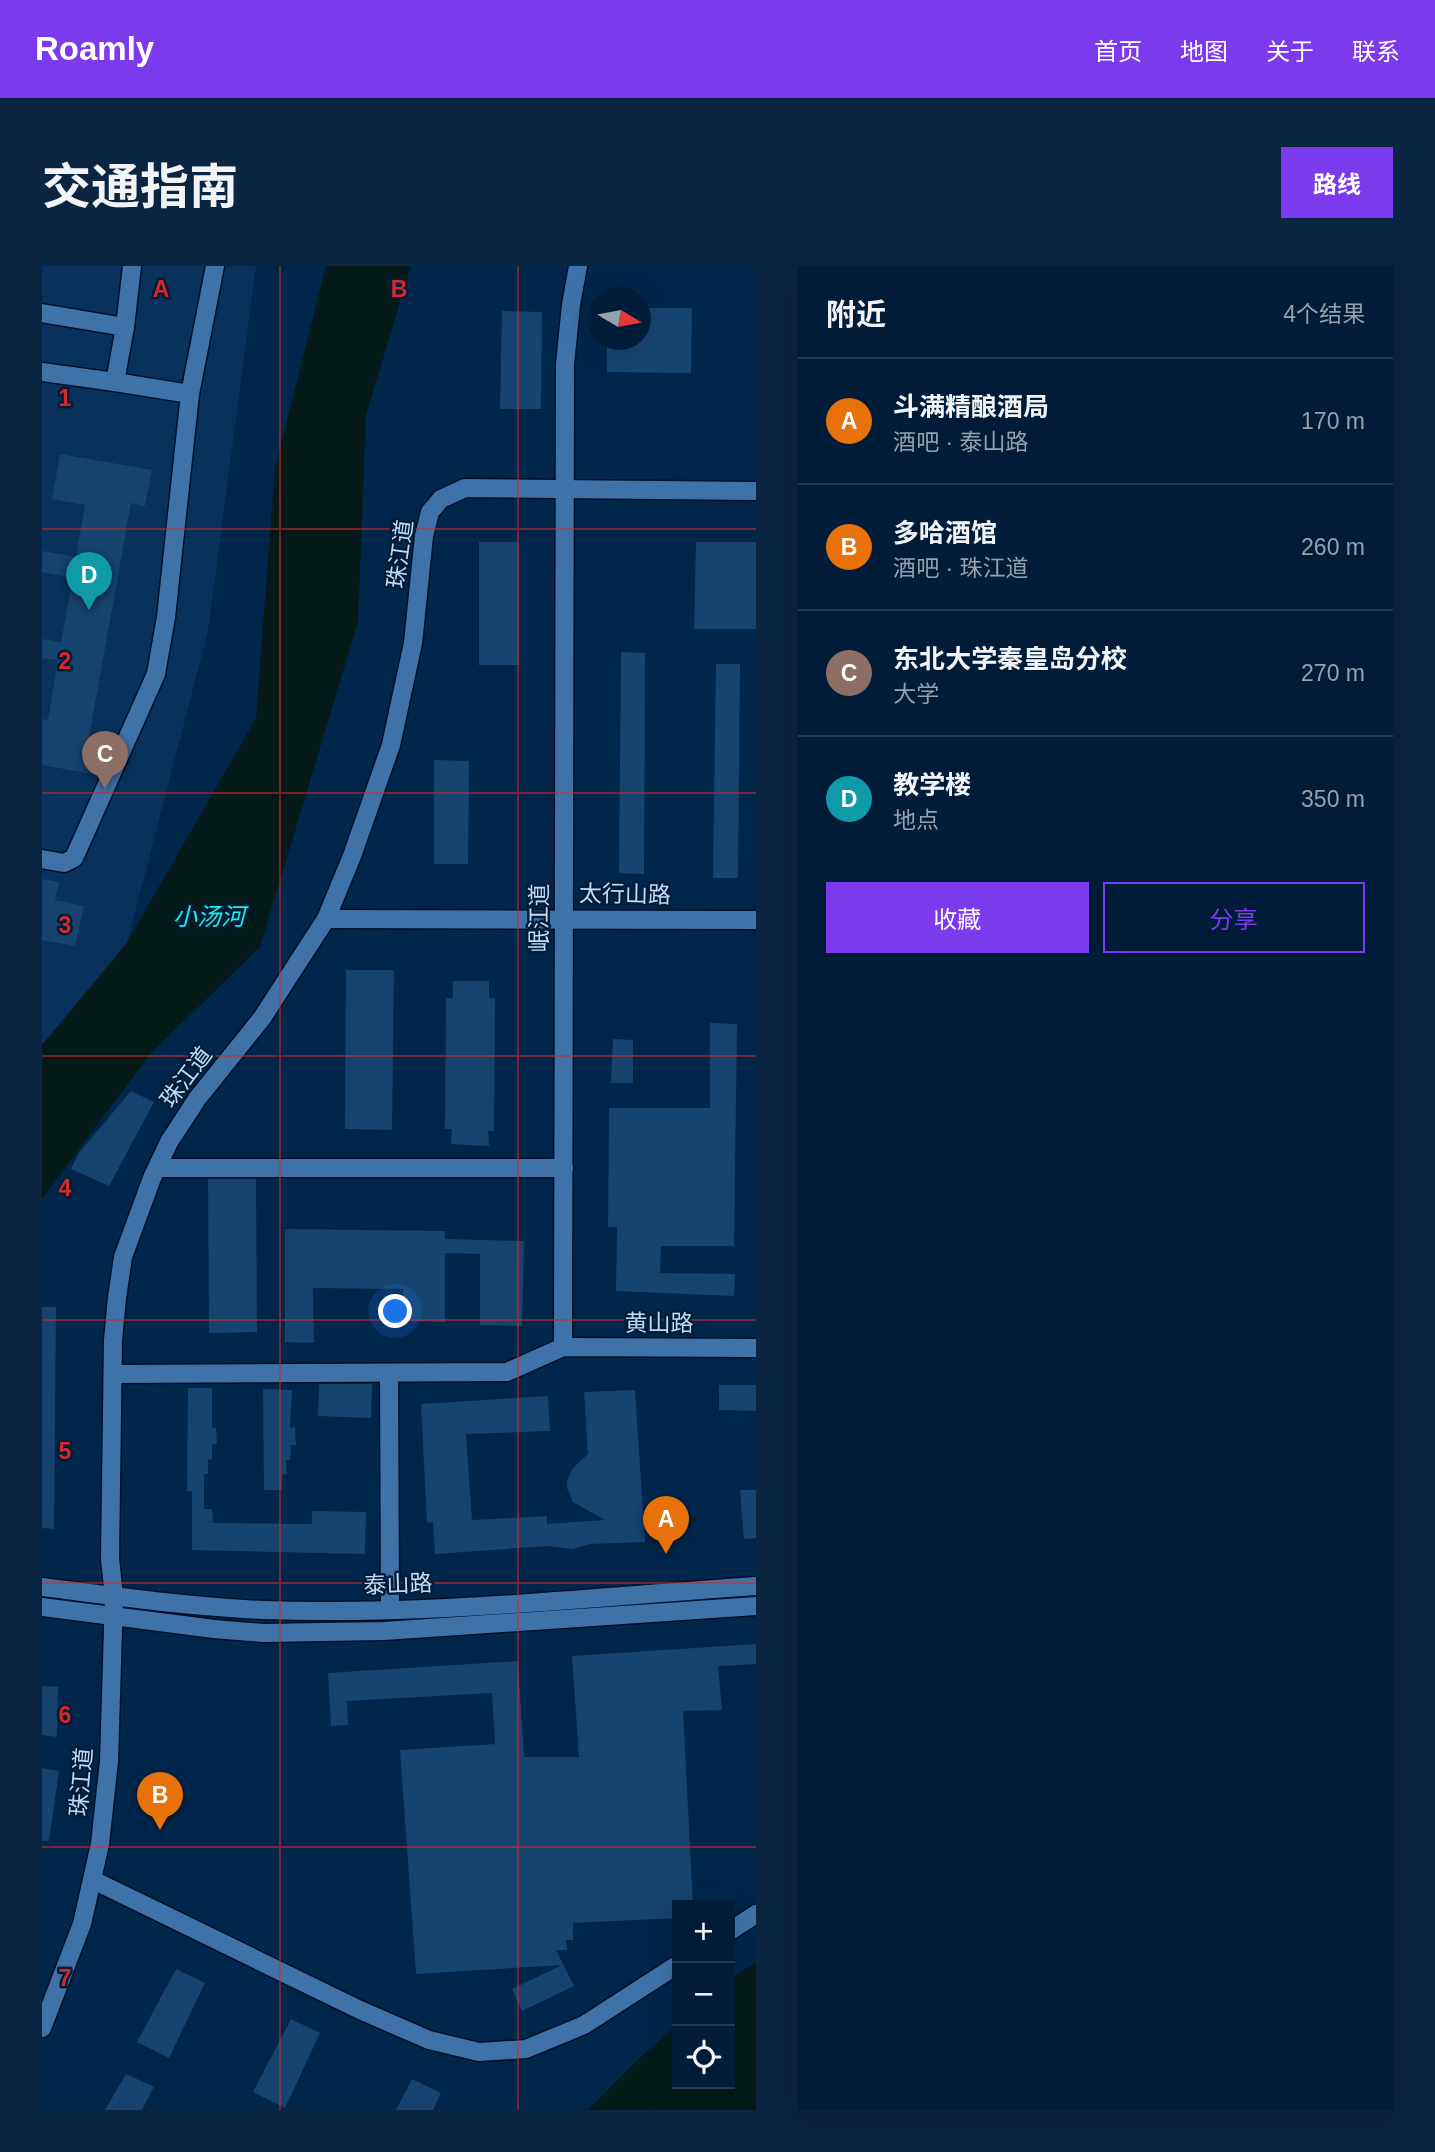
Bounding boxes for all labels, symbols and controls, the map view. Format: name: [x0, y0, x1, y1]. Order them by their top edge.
text: Roamly: [35, 30, 154, 67]
text: 首页: [1094, 38, 1142, 65]
text: 地图: [1180, 38, 1228, 65]
text: 关于: [1266, 38, 1314, 65]
text: 联系: [1352, 38, 1400, 65]
button: 路线: [1281, 147, 1393, 218]
text: 交通指南: [42, 160, 238, 214]
text: A: [153, 276, 169, 302]
text: B: [391, 276, 407, 302]
north arrow: [588, 287, 651, 350]
text: 附近: [826, 298, 886, 331]
text: 4个结果: [1283, 301, 1365, 327]
text: 1: [59, 385, 72, 411]
text: 斗满精酿酒局: [893, 392, 1049, 422]
text: A: [841, 408, 857, 434]
text: 170 m: [1301, 408, 1365, 434]
text: 酒吧 · 泰山路: [893, 429, 1028, 455]
street label: 珠江道: [382, 518, 418, 590]
text: 多哈酒馆: [893, 518, 997, 548]
text: B: [841, 534, 857, 560]
text: 260 m: [1301, 534, 1365, 560]
pin: D: [66, 552, 112, 610]
text: 酒吧 · 珠江道: [893, 555, 1028, 581]
text: 东北大学秦皇岛分校: [893, 644, 1127, 674]
text: 2: [59, 648, 71, 674]
text: C: [841, 660, 857, 686]
text: 270 m: [1301, 660, 1365, 686]
text: 大学: [893, 681, 939, 707]
pin: C: [82, 731, 128, 789]
text: 教学楼: [893, 770, 971, 800]
text: D: [841, 786, 857, 812]
text: 350 m: [1301, 786, 1365, 812]
text: 地点: [893, 807, 939, 833]
street label: 太行山路: [579, 880, 671, 908]
button: 收藏: [826, 882, 1089, 953]
button: 分享: [1103, 882, 1365, 953]
street label: 岷江道: [526, 884, 552, 953]
water label: 小汤河: [173, 903, 249, 930]
text: 3: [59, 912, 71, 938]
street label: 珠江道: [155, 1042, 217, 1112]
text: 4: [59, 1175, 72, 1201]
your location: [378, 1294, 412, 1328]
street label: 黄山路: [625, 1310, 694, 1336]
text: 5: [59, 1438, 72, 1464]
pin: A: [643, 1496, 689, 1554]
street label: 泰山路: [363, 1570, 433, 1598]
text: 6: [59, 1702, 71, 1728]
street label: 珠江道: [65, 1746, 97, 1818]
pin: B: [137, 1772, 183, 1830]
map controls: [672, 1900, 735, 2089]
button: +: [672, 1900, 735, 1963]
button: −: [672, 1963, 735, 2026]
text: 7: [59, 1965, 71, 1991]
button: locate: [672, 2026, 735, 2089]

